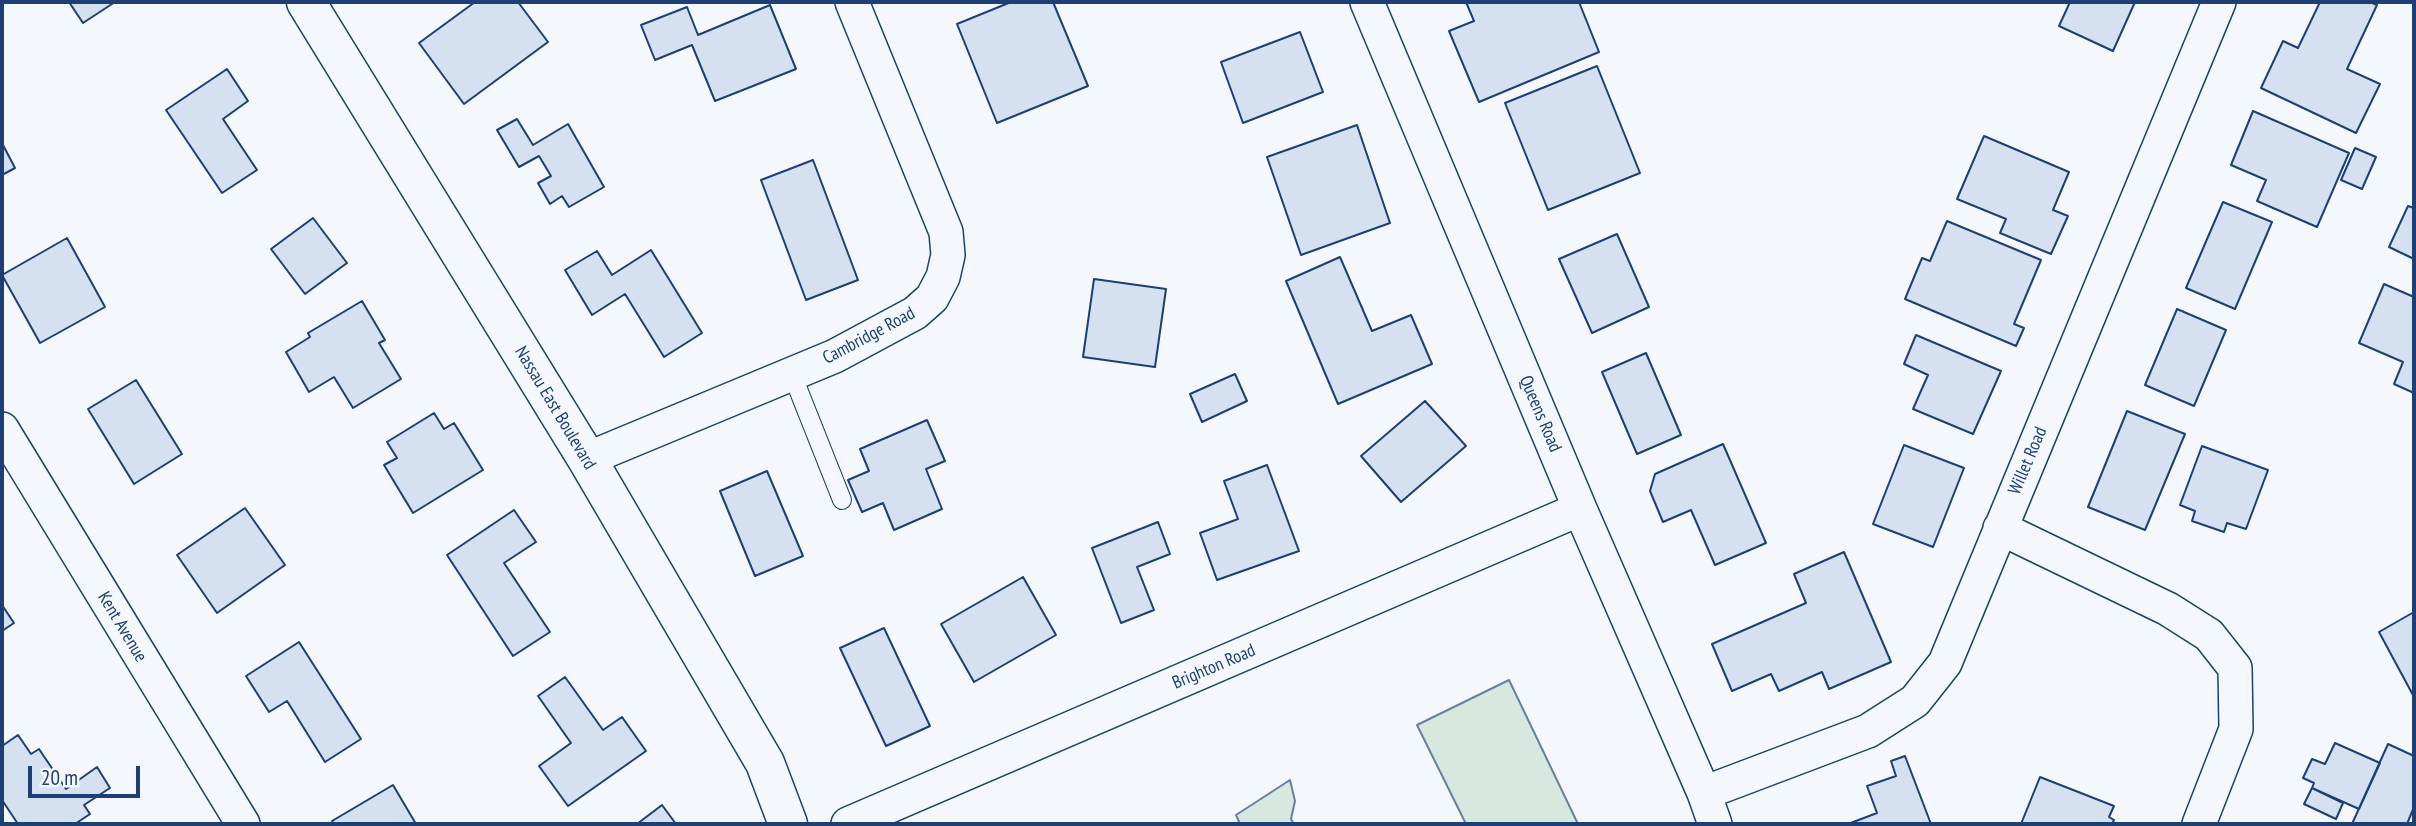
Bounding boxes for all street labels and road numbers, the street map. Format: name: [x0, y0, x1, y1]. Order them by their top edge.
street label: Cambridge Road: [819, 303, 919, 369]
street label: Nassau East Boulevard: [510, 342, 600, 474]
street label: Queens Road: [1514, 373, 1566, 455]
street label: Willet Road: [2004, 424, 2052, 498]
street label: Kent Avenue: [93, 588, 151, 666]
street label: Brighton Road: [1169, 640, 1259, 694]

